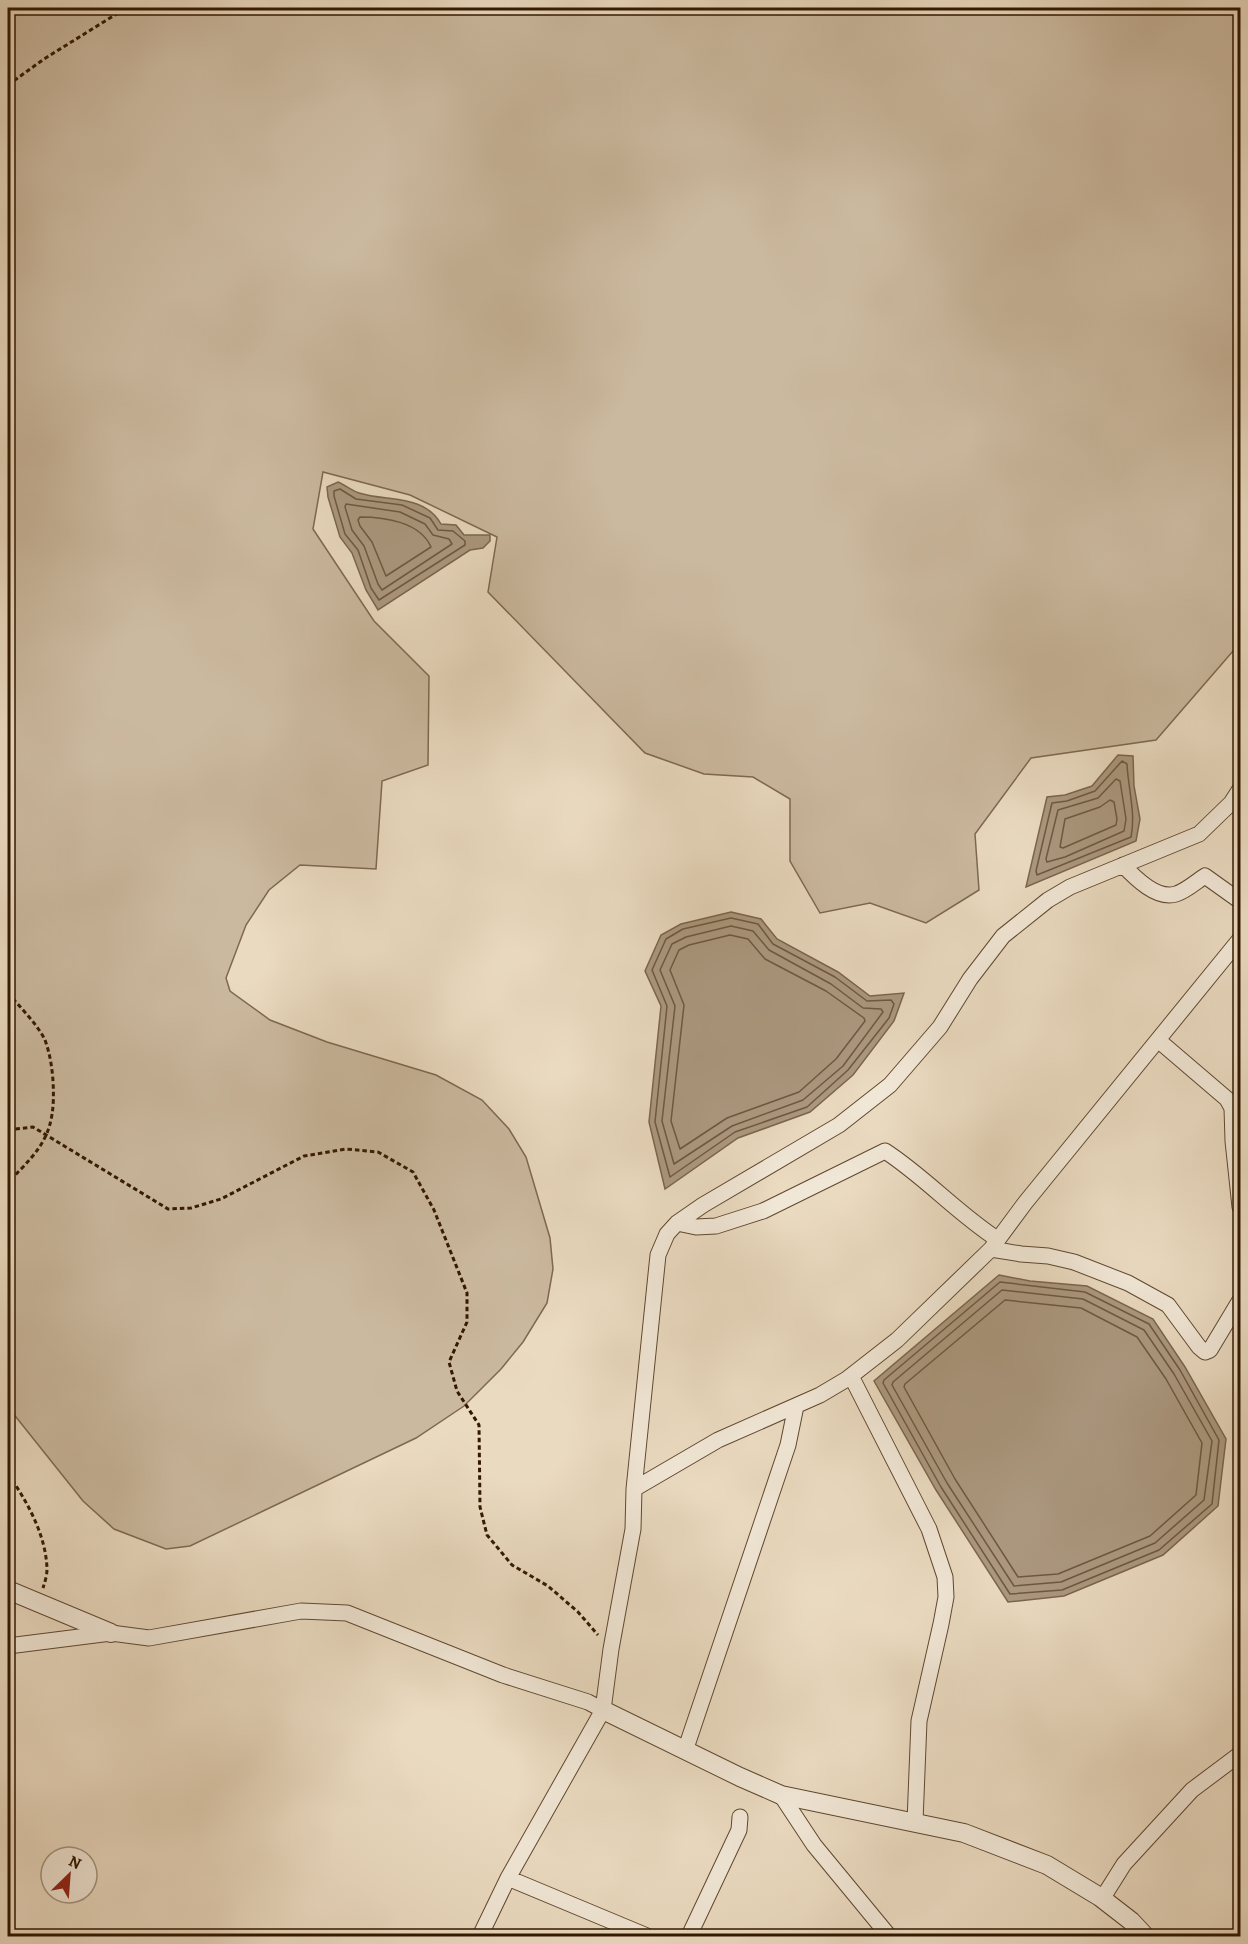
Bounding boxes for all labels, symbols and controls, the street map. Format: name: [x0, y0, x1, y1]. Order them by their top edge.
north arrow: [39, 1845, 99, 1905]
text: N: [65, 1850, 85, 1875]

